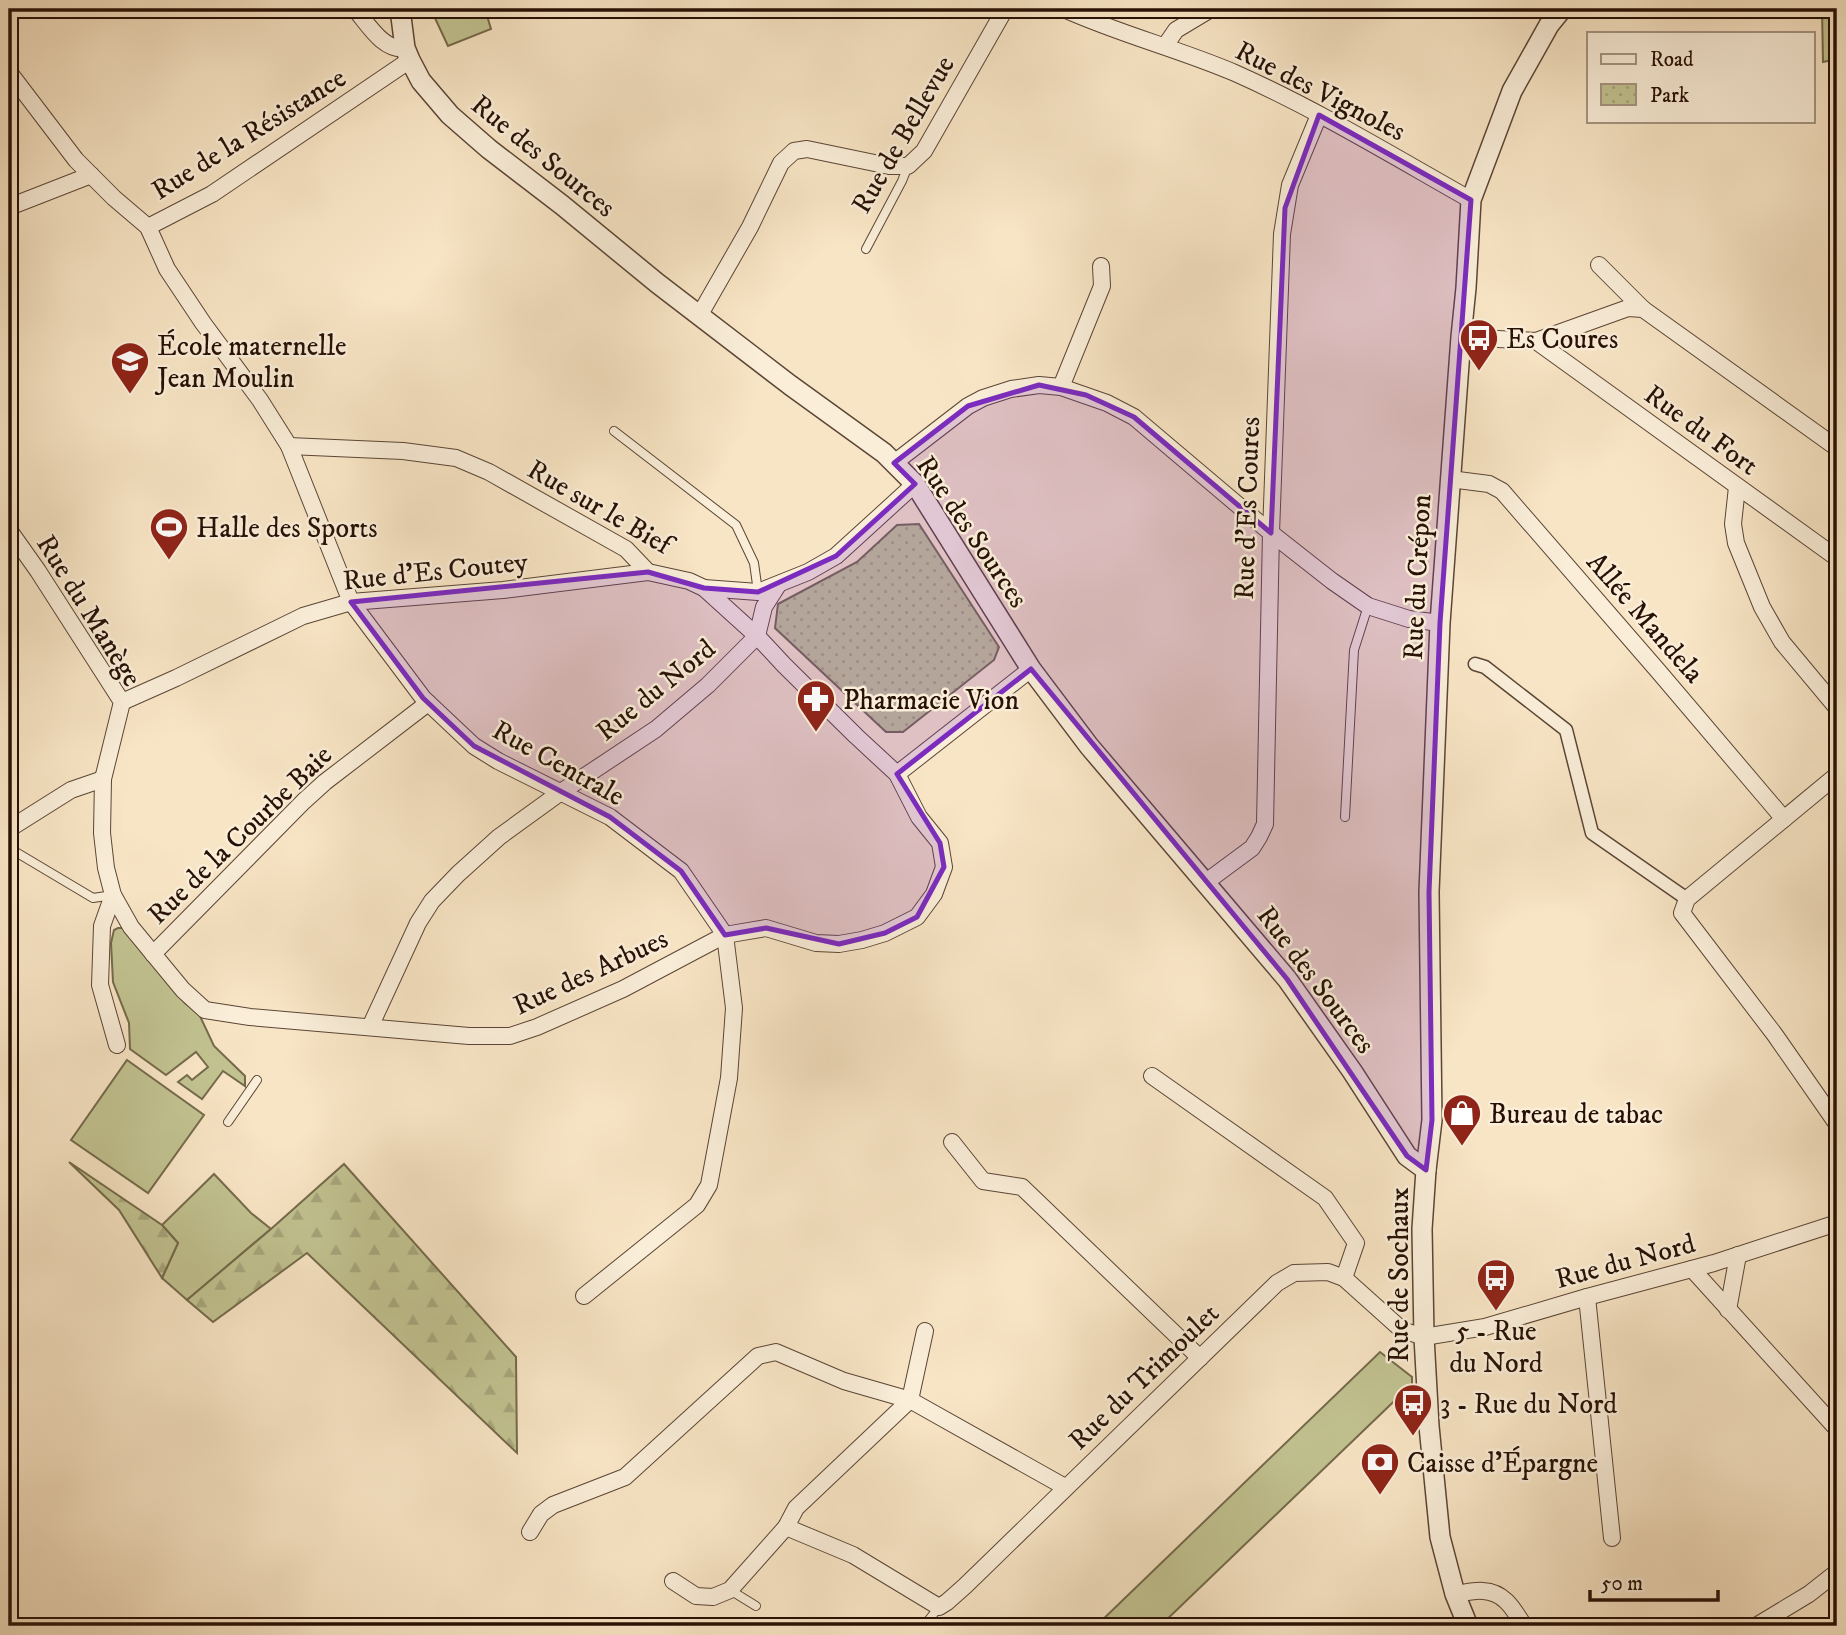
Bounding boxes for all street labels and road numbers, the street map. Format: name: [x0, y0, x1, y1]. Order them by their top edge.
street label: Rue des Vignoles: [1229, 33, 1411, 149]
street label: Rue de Bellevue: [844, 50, 963, 220]
street label: Rue de la Résistance: [145, 60, 352, 208]
street label: Rue des Sources: [464, 87, 622, 225]
street label: Rue du Fort: [1637, 377, 1765, 483]
street label: Rue d'Es Coures: [1227, 416, 1268, 600]
street label: Rue des Sources: [908, 449, 1035, 615]
street label: Rue sur le Bief: [521, 452, 681, 565]
street label: Rue du Crépon: [1396, 493, 1439, 661]
street label: Rue du Manège: [28, 529, 149, 693]
street label: Rue d'Es Coutey: [341, 544, 530, 599]
street label: Allée Mandela: [1579, 546, 1711, 691]
street label: Rue du Nord: [589, 631, 723, 749]
street label: Rue Centrale: [486, 713, 630, 814]
street label: Rue de la Courbe Baie: [141, 738, 340, 932]
street label: Rue des Sources: [1249, 899, 1383, 1061]
street label: Rue des Arbues: [508, 921, 673, 1023]
street label: Rue de Sochaux: [1382, 1187, 1417, 1363]
street label: Rue du Nord: [1552, 1226, 1699, 1297]
street label: Rue du Trimoulet: [1061, 1296, 1227, 1458]

